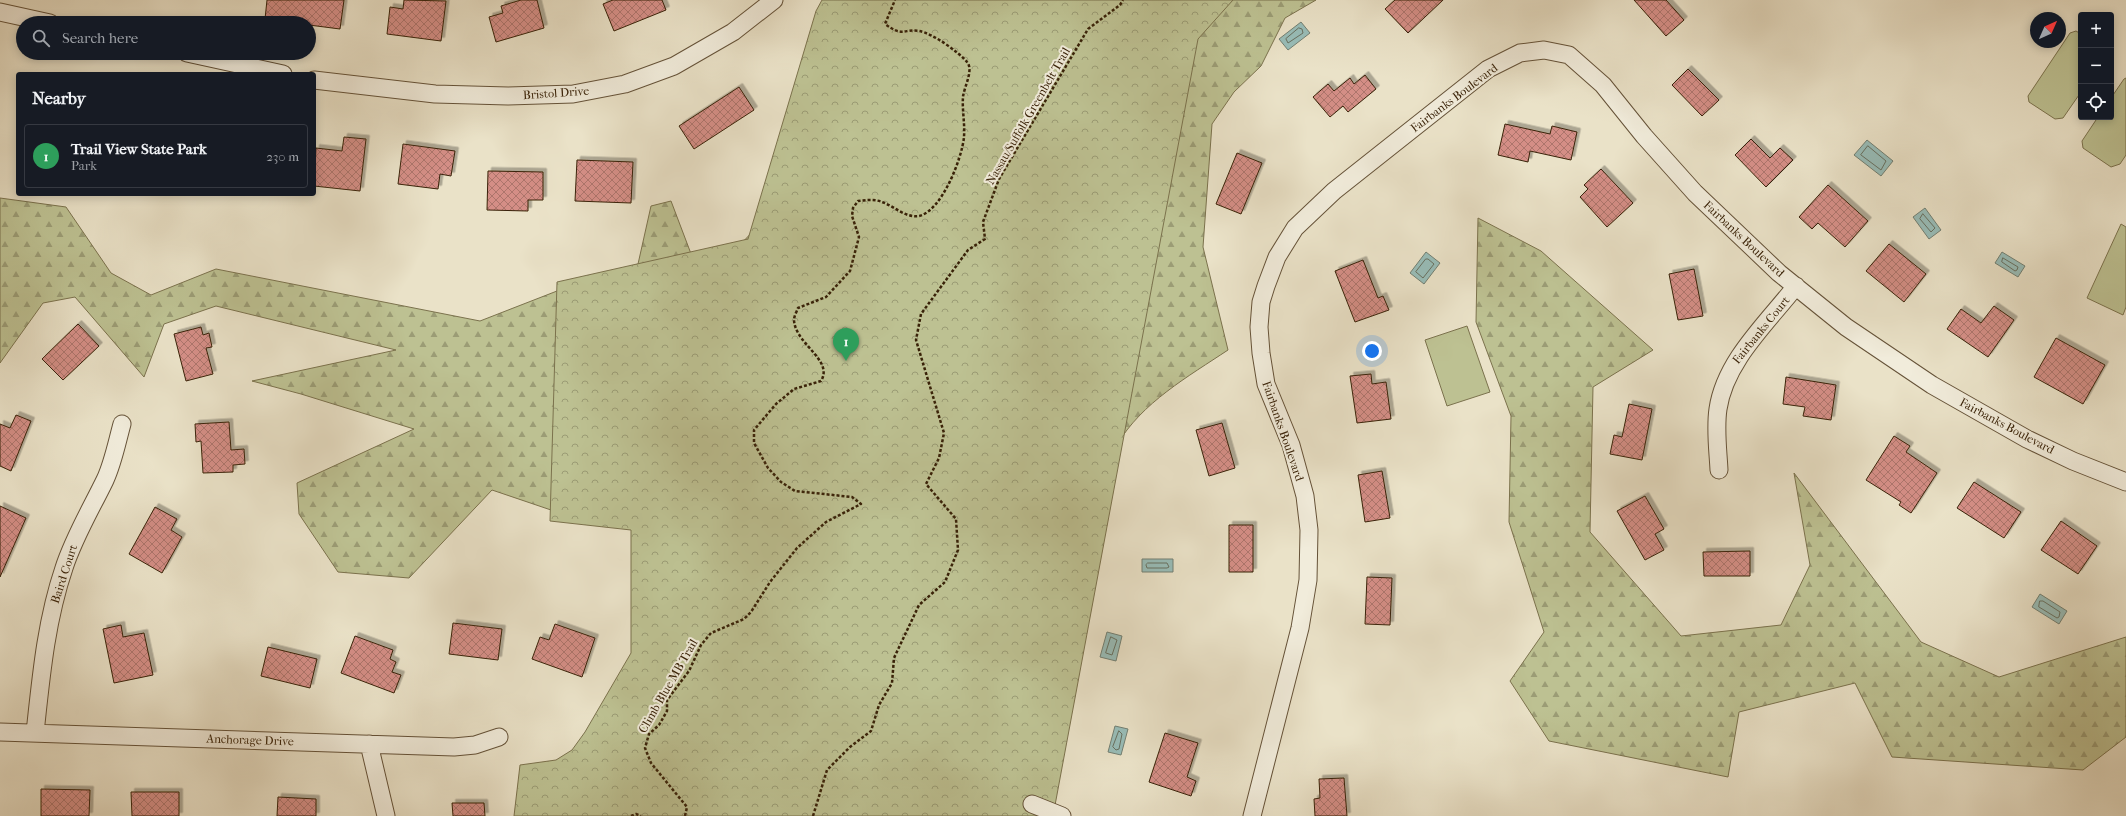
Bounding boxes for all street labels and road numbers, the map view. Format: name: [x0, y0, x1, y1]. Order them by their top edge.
street label: Nassau/Suffolk Greenbelt Trail: [983, 44, 1073, 187]
street label: Fairbanks Boulevard: [1408, 61, 1501, 135]
street label: Bristol Drive: [522, 84, 590, 102]
street label: Fairbanks Boulevard: [1701, 198, 1788, 280]
street label: Fairbanks Court: [1730, 293, 1793, 367]
street label: Fairbanks Boulevard: [1259, 379, 1307, 483]
street label: Fairbanks Boulevard: [1957, 395, 2057, 457]
street label: Baird Court: [48, 542, 80, 605]
street label: Climb Blue MB Trail: [635, 636, 701, 735]
street label: Anchorage Drive: [205, 731, 294, 749]

